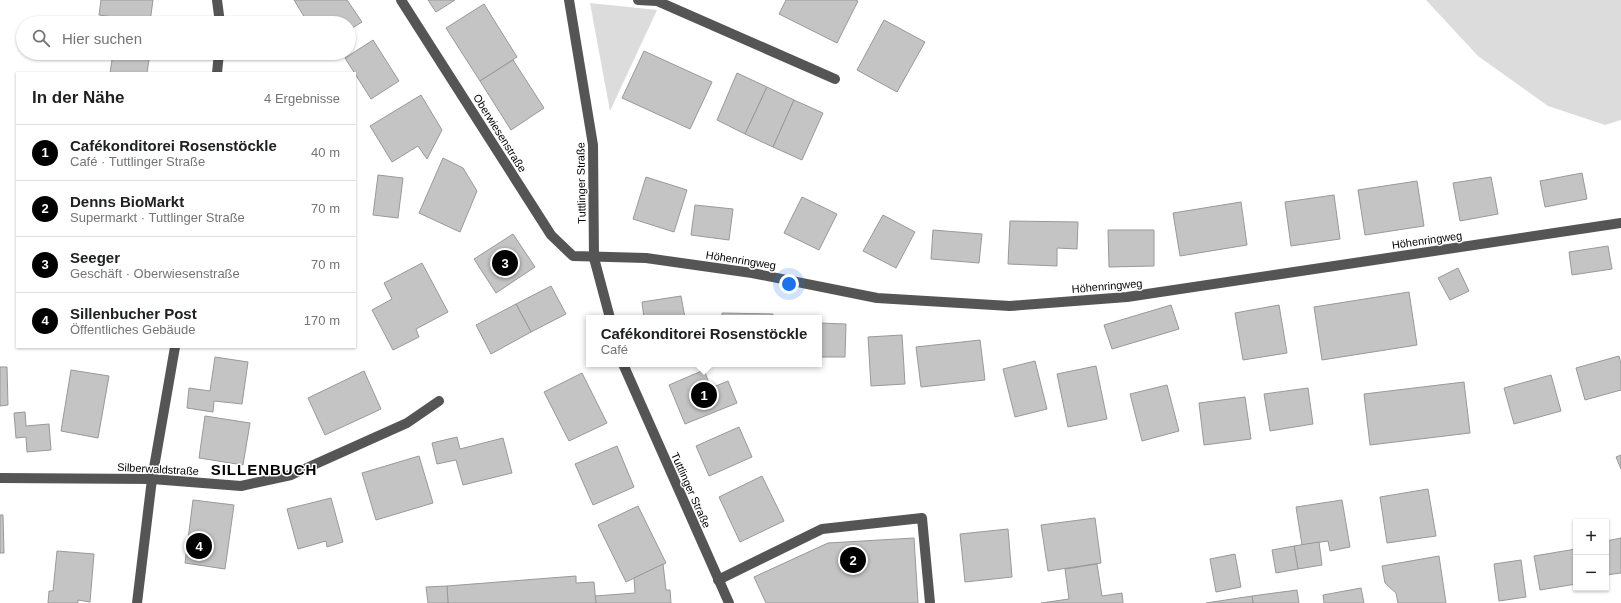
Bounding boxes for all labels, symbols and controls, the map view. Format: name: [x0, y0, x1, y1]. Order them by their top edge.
search box: [16, 16, 356, 60]
icon: search: [30, 27, 52, 49]
text: Hier suchen: [62, 30, 142, 47]
text: In der Nähe: [32, 88, 125, 107]
text: 4 Ergebnisse: [264, 91, 340, 106]
street label: Oberwiesenstraße: [471, 92, 529, 174]
text: Cafékonditorei Rosenstöckle: [70, 137, 277, 154]
street label: Tuttlinger Straße: [574, 142, 588, 224]
text: 1: [41, 145, 49, 160]
text: 40 m: [311, 145, 340, 160]
text: Café · Tuttlinger Straße: [70, 154, 205, 169]
text: Denns BioMarkt: [70, 193, 184, 210]
text: 2: [41, 201, 49, 216]
text: 70 m: [311, 201, 340, 216]
text: Supermarkt · Tuttlinger Straße: [70, 210, 245, 225]
street label: Höhenringweg: [1391, 229, 1463, 251]
pin: 3: [492, 248, 518, 278]
text: Seeger: [70, 249, 120, 266]
street label: Höhenringweg: [705, 249, 777, 271]
text: 3: [41, 257, 49, 272]
text: 70 m: [311, 257, 340, 272]
text: Geschäft · Oberwiesenstraße: [70, 266, 240, 281]
your location: [779, 274, 799, 294]
street label: Höhenringweg: [1071, 277, 1143, 295]
text: Sillenbucher Post: [70, 305, 197, 322]
text: 4: [41, 313, 49, 328]
text: 170 m: [304, 313, 340, 328]
popup: [586, 315, 822, 367]
text: Öffentliches Gebäude: [70, 322, 196, 337]
text: Cafékonditorei Rosenstöckle: [601, 325, 807, 342]
text: Café: [601, 342, 628, 357]
pin: 1: [691, 380, 717, 410]
street label: Tuttlinger Straße: [669, 450, 713, 530]
street label: Silberwaldstraße: [117, 461, 199, 477]
district label: SILLENBUCH: [211, 461, 317, 478]
map controls: [1573, 519, 1609, 591]
button: +: [1573, 519, 1609, 555]
pin: 4: [186, 531, 212, 561]
pin: 2: [840, 545, 866, 575]
button: −: [1573, 555, 1609, 591]

